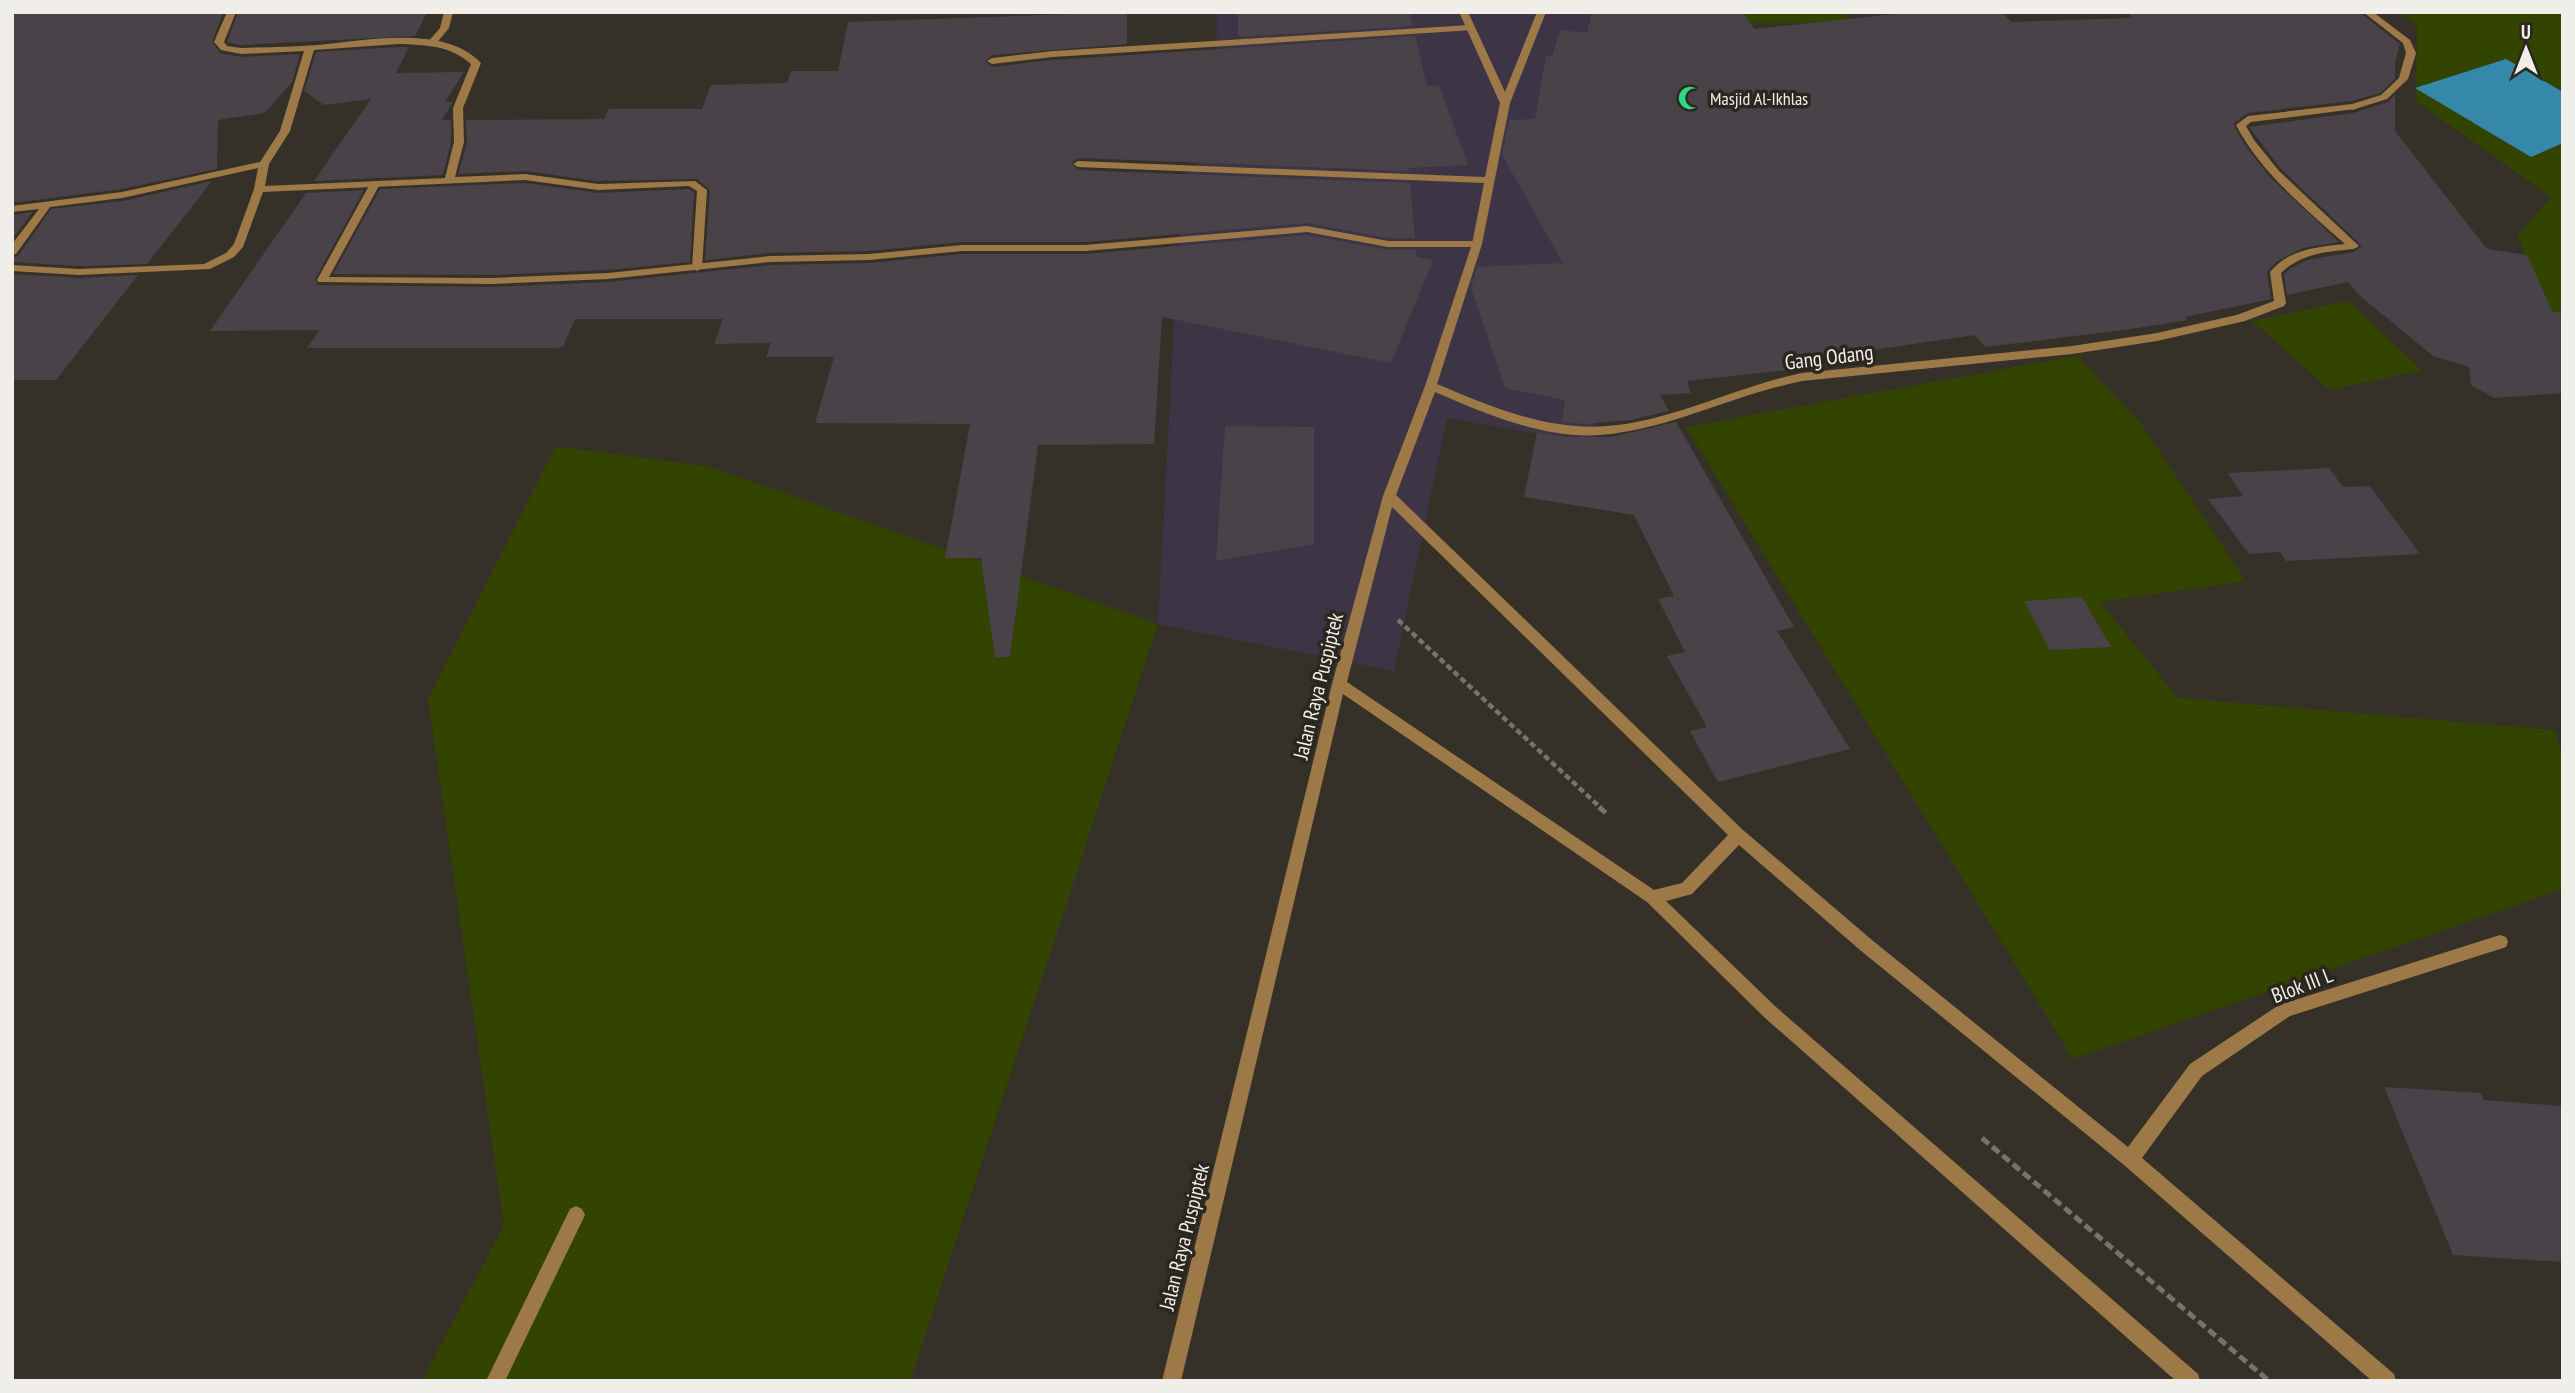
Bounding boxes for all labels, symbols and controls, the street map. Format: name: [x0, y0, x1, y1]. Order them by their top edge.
north arrow: [2491, 14, 2561, 84]
text: U: [2521, 20, 2531, 44]
mosque icon: Masjid Al-Ikhlas: [1676, 84, 1704, 112]
place label: Masjid Al-Ikhlas: [1710, 87, 1808, 110]
street label: Gang Odang: [1783, 338, 1875, 376]
street label: Jalan Raya Puspiptek: [1287, 610, 1349, 763]
street label: Blok III L: [2267, 961, 2337, 1009]
street label: Jalan Raya Puspiptek: [1153, 1161, 1215, 1314]

